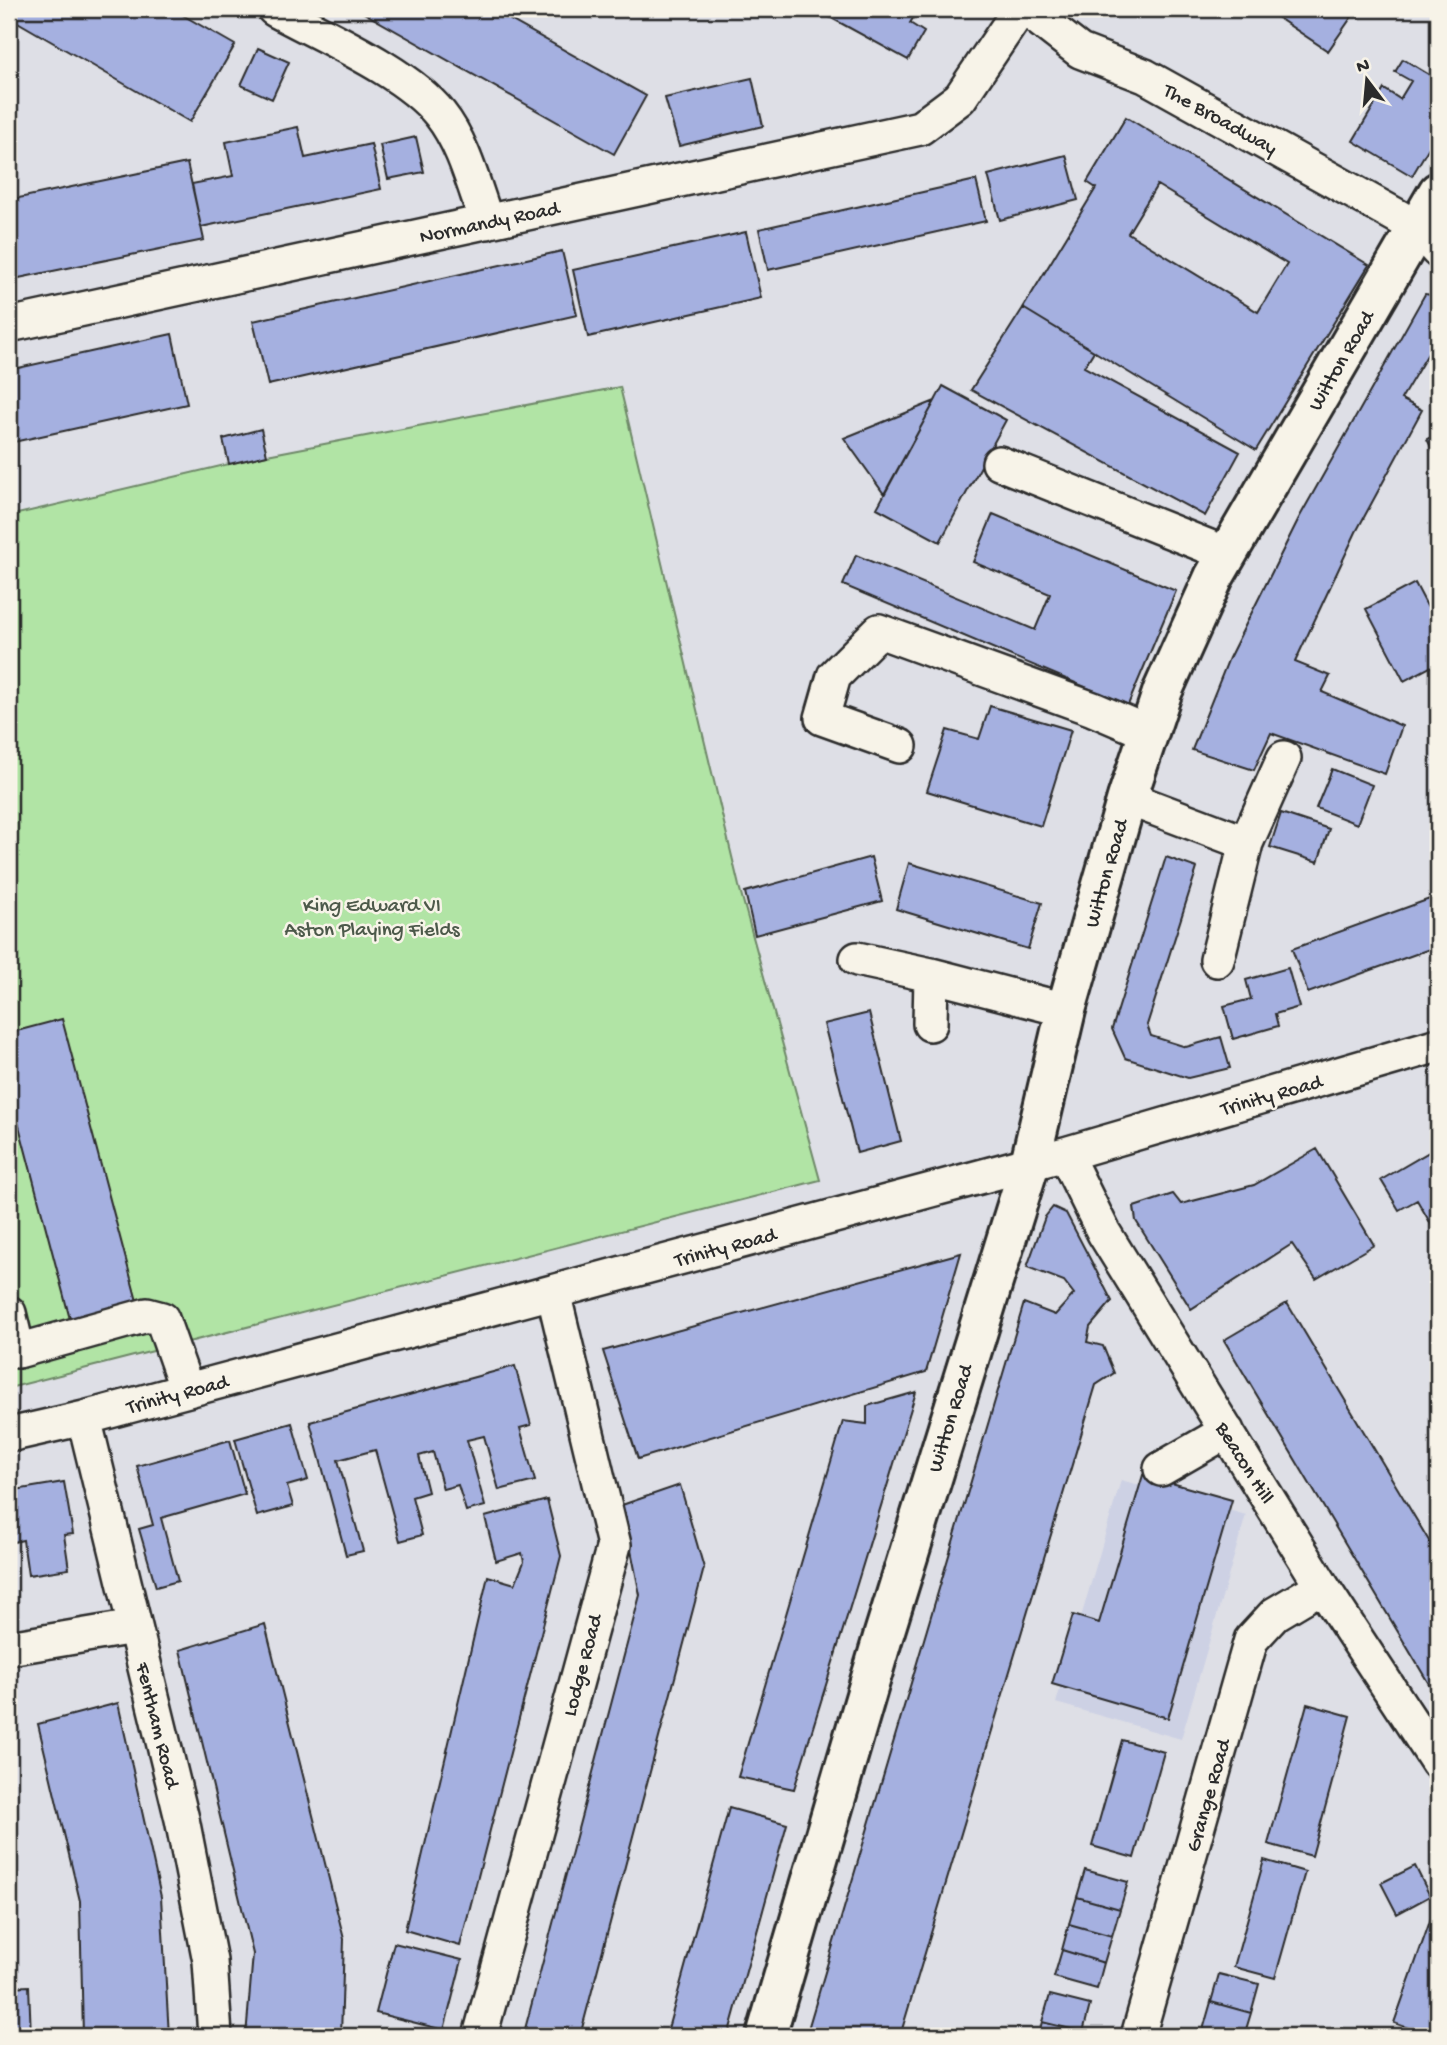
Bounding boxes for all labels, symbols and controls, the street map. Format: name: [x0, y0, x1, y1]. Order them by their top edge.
north arrow: [1332, 46, 1402, 116]
text: N: [1354, 54, 1372, 80]
street label: The Broadway: [1157, 79, 1281, 163]
street label: Normandy Road: [418, 197, 563, 251]
street label: Witton Road: [1304, 306, 1383, 416]
street label: Witton Road: [1081, 815, 1136, 931]
park label: King Edward VI Aston Playing Fields: [284, 895, 461, 944]
street label: Trinity Road: [1217, 1071, 1327, 1124]
street label: Trinity Road: [671, 1223, 781, 1275]
street label: Witton Road: [924, 1361, 981, 1476]
street label: Trinity Road: [123, 1370, 233, 1422]
street label: Beacon Hill: [1208, 1417, 1278, 1509]
street label: Lodge Road: [559, 1611, 610, 1720]
street label: Fentham Road: [128, 1659, 184, 1793]
street label: Grange Road: [1182, 1735, 1239, 1855]

